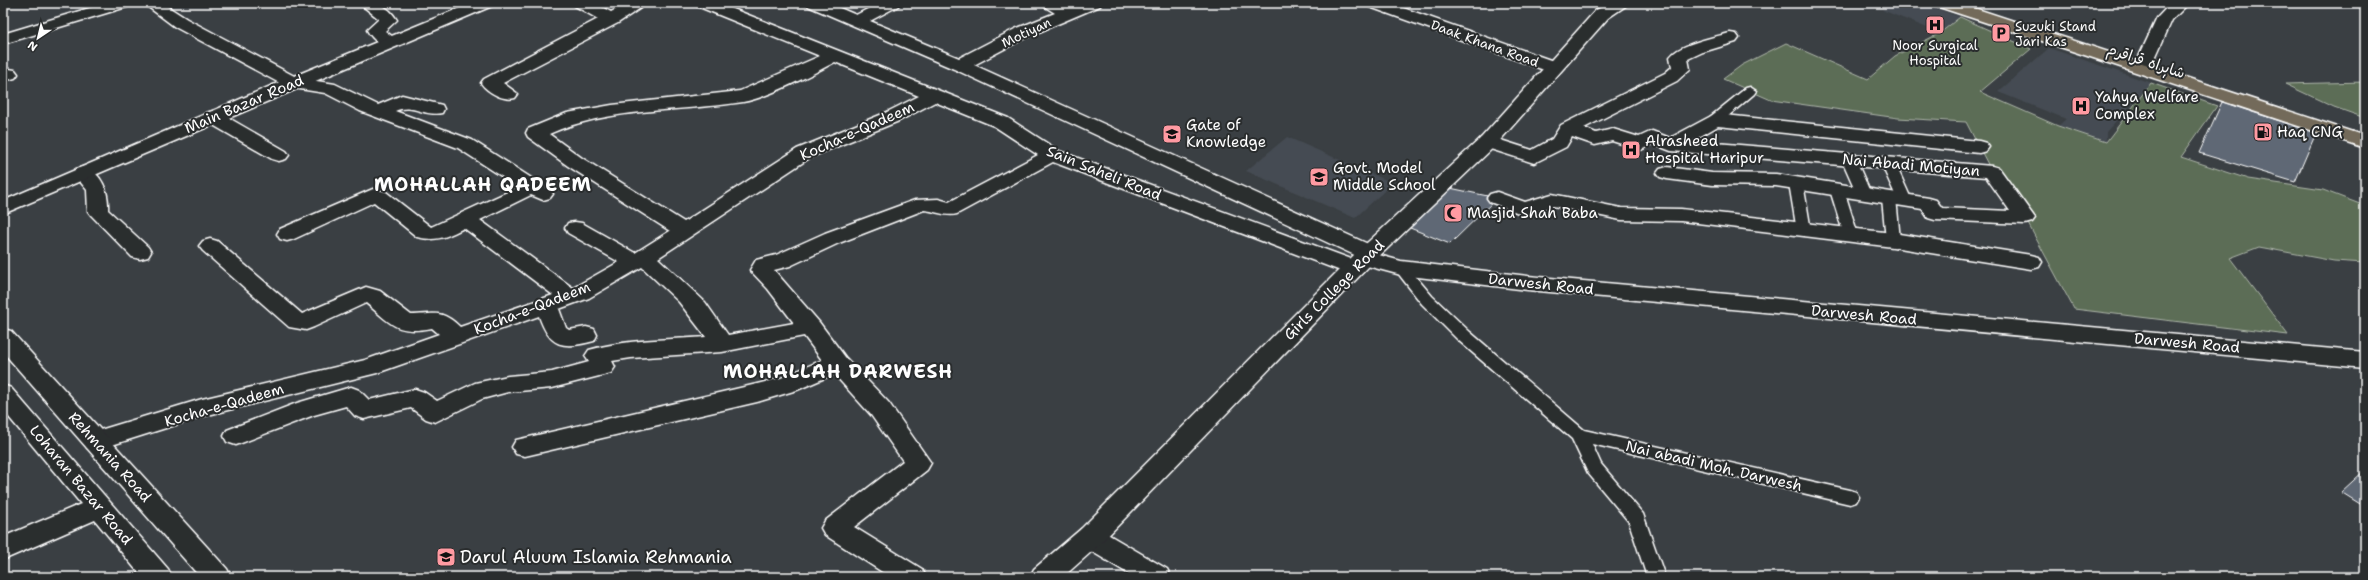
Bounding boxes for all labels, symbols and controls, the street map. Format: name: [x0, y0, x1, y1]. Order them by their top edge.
street label: Motiyan: [999, 14, 1054, 51]
hospital icon: Noor Surgical Hospital: [1924, 14, 1946, 36]
street label: Daak Khana Road: [1429, 16, 1541, 71]
north arrow: [18, 18, 58, 58]
place label: Suzuki Stand Jari Kas: [2015, 18, 2096, 50]
parking icon: Suzuki Stand Jari Kas: [1990, 22, 2012, 44]
text: N: [24, 37, 40, 54]
place label: Noor Surgical Hospital: [1892, 37, 1978, 69]
street label: شاہراہ قراقرم: [2104, 39, 2188, 85]
street label: Main Bazar Road: [181, 70, 307, 138]
place label: Yahya Welfare Complex: [2095, 87, 2199, 124]
hospital icon: Yahya Welfare Complex: [2070, 95, 2092, 117]
street label: Kocha-e-Qadeem: [797, 97, 917, 165]
place label: Gate of Knowledge: [1186, 115, 1266, 152]
fuel station icon: Haq CNG: [2252, 121, 2274, 143]
place label: Haq CNG: [2277, 122, 2343, 142]
school or university icon: Gate of Knowledge: [1161, 123, 1183, 145]
place label: Alrasheed Hospital Haripur: [1645, 131, 1764, 168]
hospital icon: Alrasheed Hospital Haripur: [1620, 139, 1642, 161]
street label: Sain Saheli Road: [1044, 141, 1165, 205]
street label: Nai Abadi Motiyan: [1841, 149, 1981, 181]
place label: Govt. Model Middle School: [1333, 158, 1436, 195]
school or university icon: Govt. Model Middle School: [1308, 166, 1330, 188]
district label: MOHALLAH QADEEM: [374, 172, 592, 197]
mosque icon: Masjid Shah Baba: [1442, 202, 1464, 224]
place label: Masjid Shah Baba: [1467, 203, 1598, 223]
street label: Girls College Road: [1279, 235, 1389, 345]
street label: Darwesh Road: [1487, 269, 1595, 300]
street label: Kocha-e-Qadeem: [471, 277, 593, 339]
street label: Darwesh Road: [1810, 300, 1918, 330]
street label: Darwesh Road: [2133, 328, 2241, 358]
district label: MOHALLAH DARWESH: [723, 359, 953, 384]
street label: Kocha-e-Qadeem: [162, 378, 286, 432]
street label: Rehmania Road: [64, 408, 156, 507]
street label: Loharan Bazar Road: [25, 421, 137, 549]
street label: Nai abadi Moh. Darwesh: [1624, 436, 1804, 496]
place label: Darul Aluum Islamia Rehmania: [460, 545, 732, 569]
school or university icon: Darul Aluum Islamia Rehmania: [435, 546, 457, 568]

